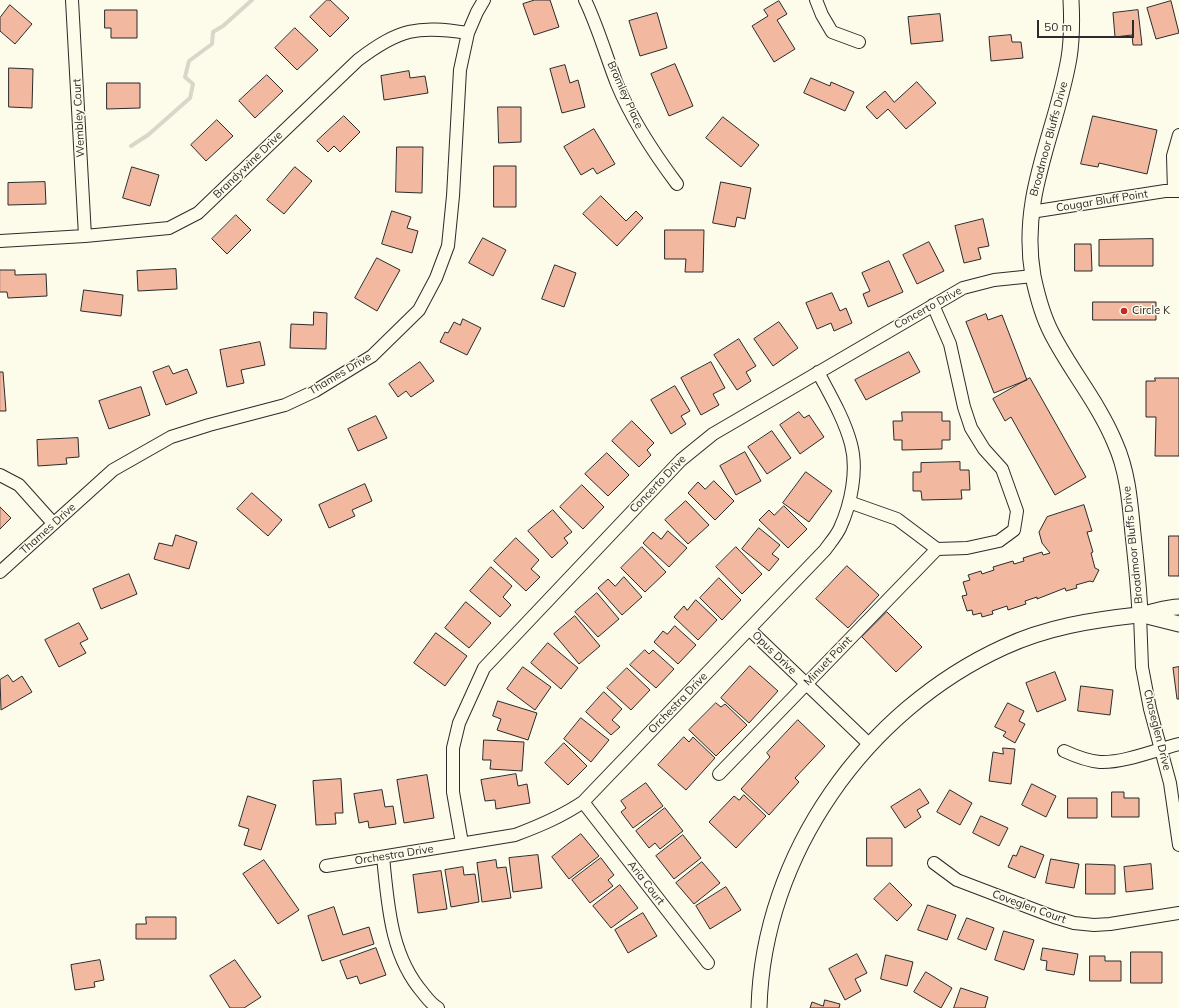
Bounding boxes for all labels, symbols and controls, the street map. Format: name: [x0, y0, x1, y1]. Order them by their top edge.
scale bar: [1039, 12, 1136, 38]
text: 50 m: [1044, 19, 1072, 34]
street label: Bromley Place: [604, 59, 646, 131]
street label: Wembley Court: [70, 78, 88, 158]
street label: Broadmoor Bluffs Drive: [1027, 80, 1071, 198]
street label: Brandywine Drive: [211, 129, 285, 201]
street label: Cougar Bluff Point: [1055, 187, 1149, 215]
street label: Concerto Drive: [892, 284, 964, 332]
place label: Circle K: [1132, 304, 1170, 318]
marker: Circle K: [1119, 306, 1129, 316]
street label: Thames Drive: [307, 350, 373, 398]
street label: Concerto Drive: [627, 452, 689, 516]
street label: Broadmoor Bluffs Drive: [1120, 485, 1146, 605]
street label: Thames Drive: [17, 501, 79, 557]
street label: Opus Drive: [749, 629, 799, 677]
street label: Minuet Point: [801, 634, 855, 688]
street label: Orchestra Drive: [646, 670, 710, 736]
street label: Chaseglen Drive: [1141, 688, 1173, 772]
street label: Orchestra Drive: [354, 842, 434, 868]
street label: Aria Court: [625, 858, 667, 908]
street label: Coveglen Court: [990, 888, 1068, 926]

